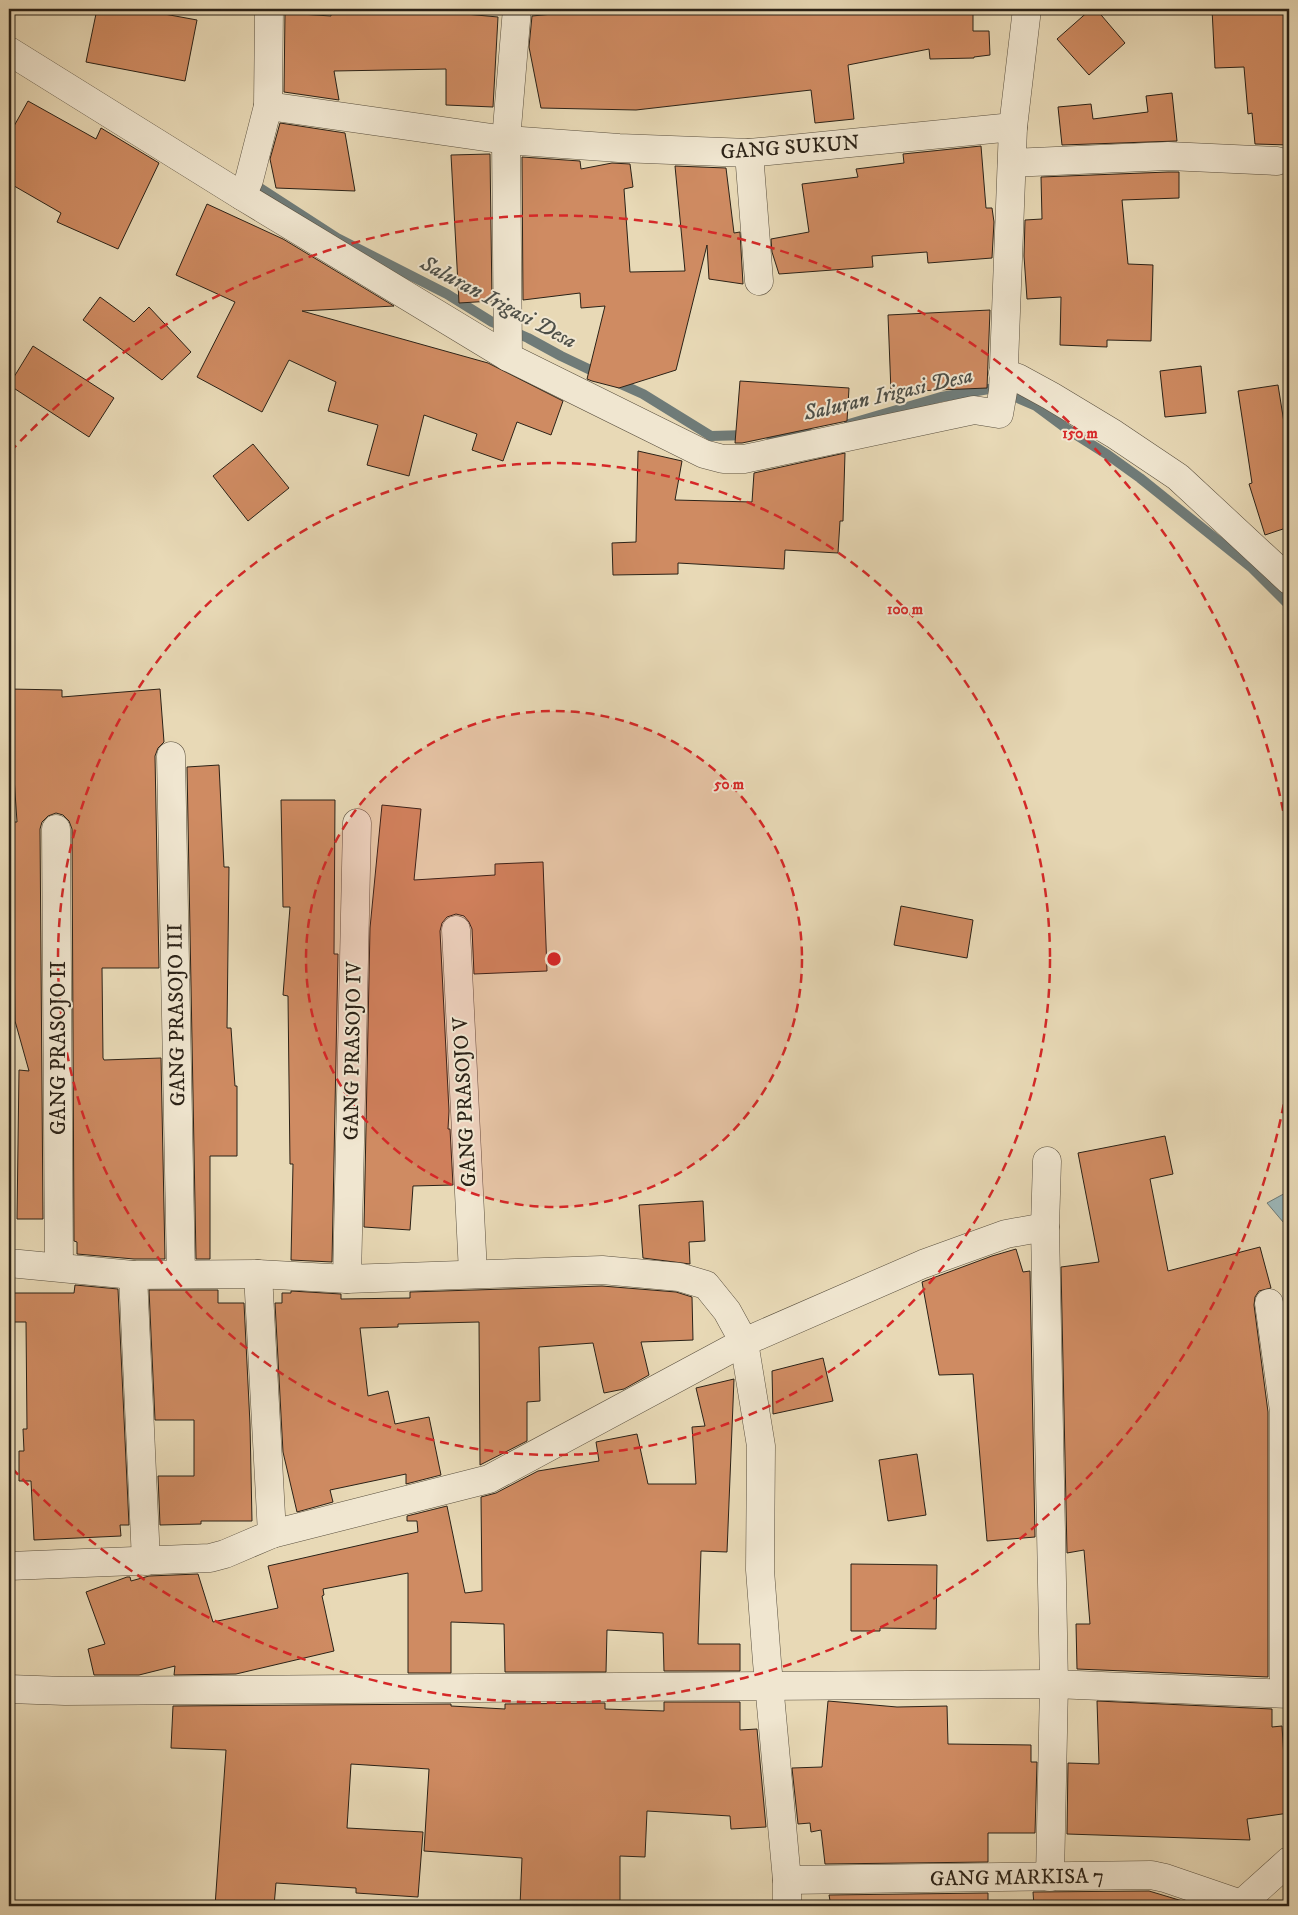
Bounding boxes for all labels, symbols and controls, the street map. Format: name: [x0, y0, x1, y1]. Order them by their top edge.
street label: GANG SUKUN: [720, 130, 861, 166]
water label: Saluran Irigasi Desa: [415, 249, 581, 355]
water label: Saluran Irigasi Desa: [800, 362, 976, 427]
text: 150 m: [1062, 424, 1098, 443]
text: 100 m: [887, 600, 924, 619]
text: 50 m: [713, 775, 745, 794]
street label: GANG PRASOJO III: [162, 923, 192, 1107]
centre of rings: [545, 950, 563, 968]
street label: GANG PRASOJO II: [46, 961, 72, 1135]
street label: GANG PRASOJO IV: [338, 961, 368, 1141]
street label: GANG PRASOJO V: [448, 1016, 482, 1188]
street label: GANG MARKISA 7: [930, 1863, 1104, 1893]

